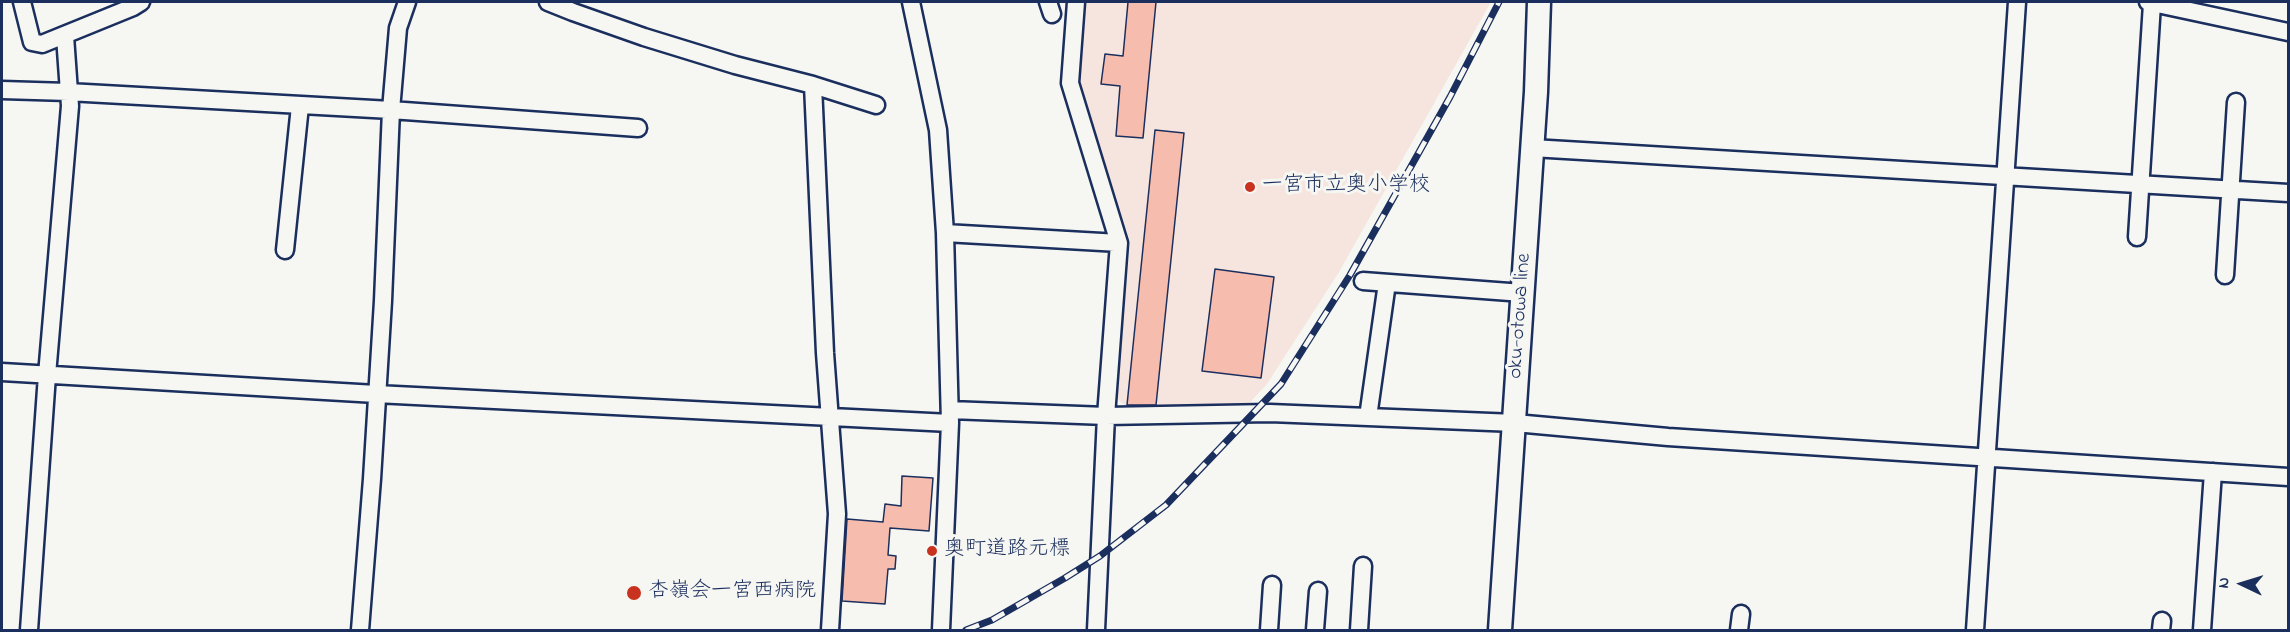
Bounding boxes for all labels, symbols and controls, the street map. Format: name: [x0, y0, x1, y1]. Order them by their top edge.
place label: 一宮市立奥小学校: [1262, 174, 1430, 200]
marker: 一宮市立奥小学校: [1243, 180, 1257, 194]
street label: oku-otowa line: [1504, 252, 1538, 380]
place label: 奥町道路元標: [944, 538, 1070, 564]
marker: 奥町道路元標: [925, 544, 939, 558]
north arrow: [2212, 554, 2272, 614]
text: N: [2212, 577, 2236, 589]
place label: 杏嶺会一宮西病院: [648, 580, 816, 606]
marker: 杏嶺会一宮西病院: [625, 584, 643, 602]

